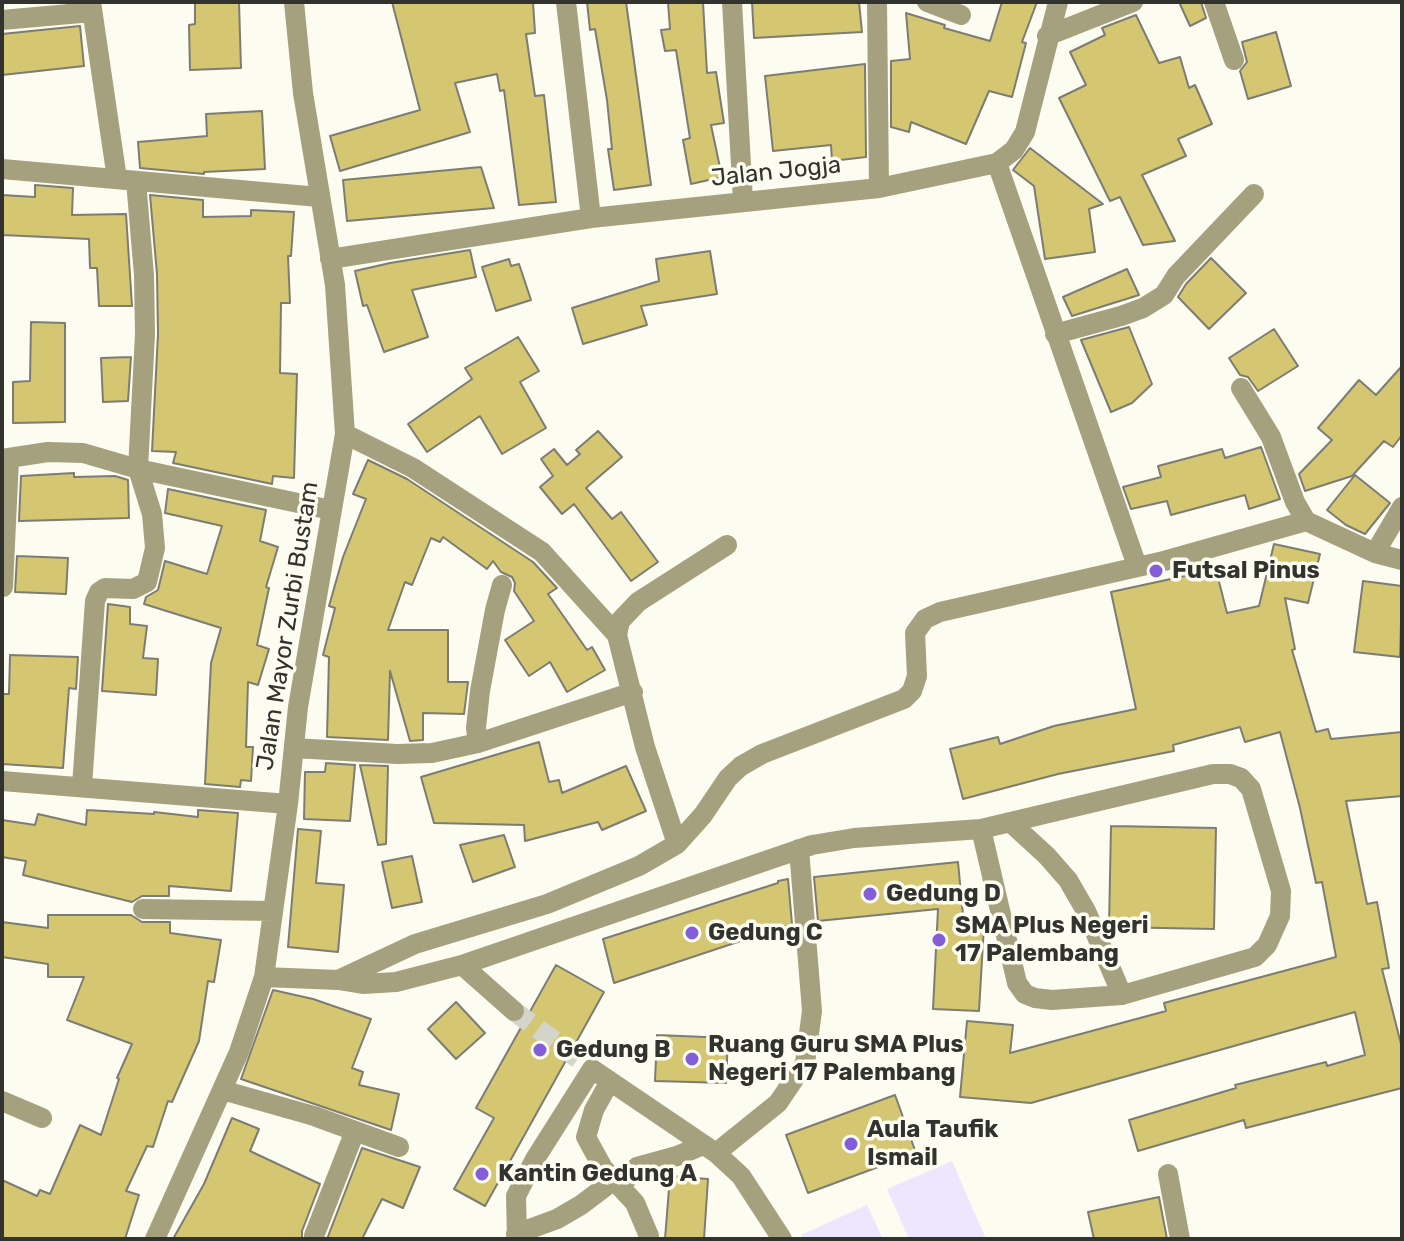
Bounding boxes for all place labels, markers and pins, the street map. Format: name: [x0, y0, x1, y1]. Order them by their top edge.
place label: Futsal Pinus: [1172, 557, 1320, 585]
marker: Futsal Pinus: [1147, 562, 1165, 580]
place label: Gedung D: [886, 880, 1001, 908]
marker: Gedung D: [861, 885, 879, 903]
place label: SMA Plus Negeri 17 Palembang: [955, 912, 1149, 968]
place label: Gedung C: [708, 919, 823, 947]
marker: Gedung C: [683, 924, 701, 942]
marker: SMA Plus Negeri 17 Palembang: [930, 931, 948, 949]
place label: Ruang Guru SMA Plus Negeri 17 Palembang: [708, 1031, 964, 1087]
place label: Gedung B: [556, 1036, 671, 1064]
marker: Gedung B: [531, 1041, 549, 1059]
marker: Ruang Guru SMA Plus Negeri 17 Palembang: [683, 1050, 701, 1068]
place label: Aula Taufik Ismail: [867, 1116, 998, 1172]
marker: Aula Taufik Ismail: [842, 1135, 860, 1153]
place label: Kantin Gedung A: [498, 1160, 697, 1188]
marker: Kantin Gedung A: [473, 1165, 491, 1183]

